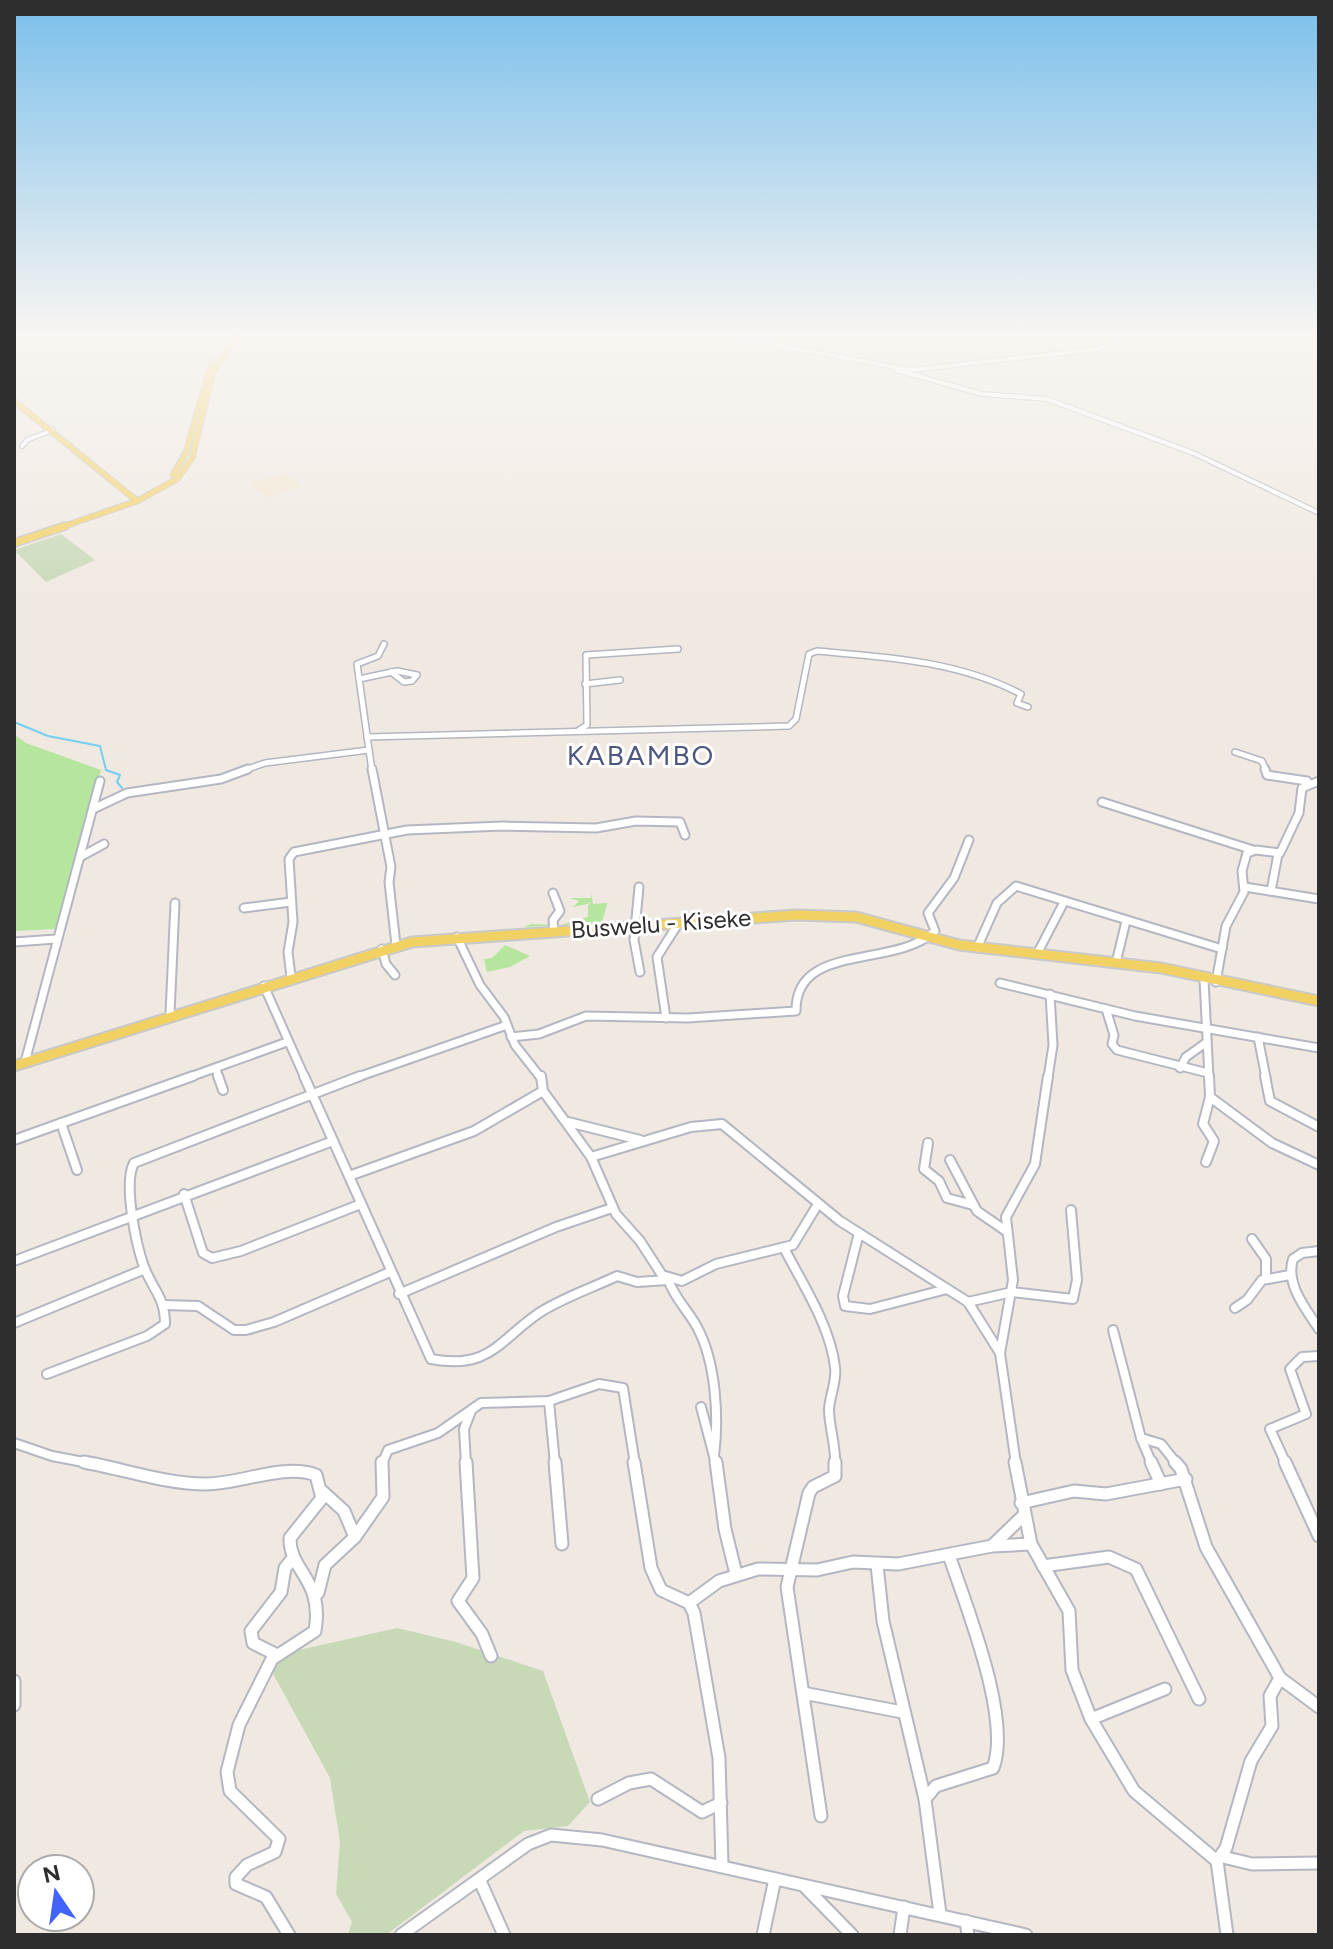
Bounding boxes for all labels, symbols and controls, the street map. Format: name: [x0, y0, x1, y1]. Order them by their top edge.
district label: KABAMBO: [567, 738, 715, 772]
street label: Buswelu - Kiseke: [570, 903, 752, 944]
north arrow: [16, 1853, 96, 1933]
text: N: [40, 1859, 63, 1889]

